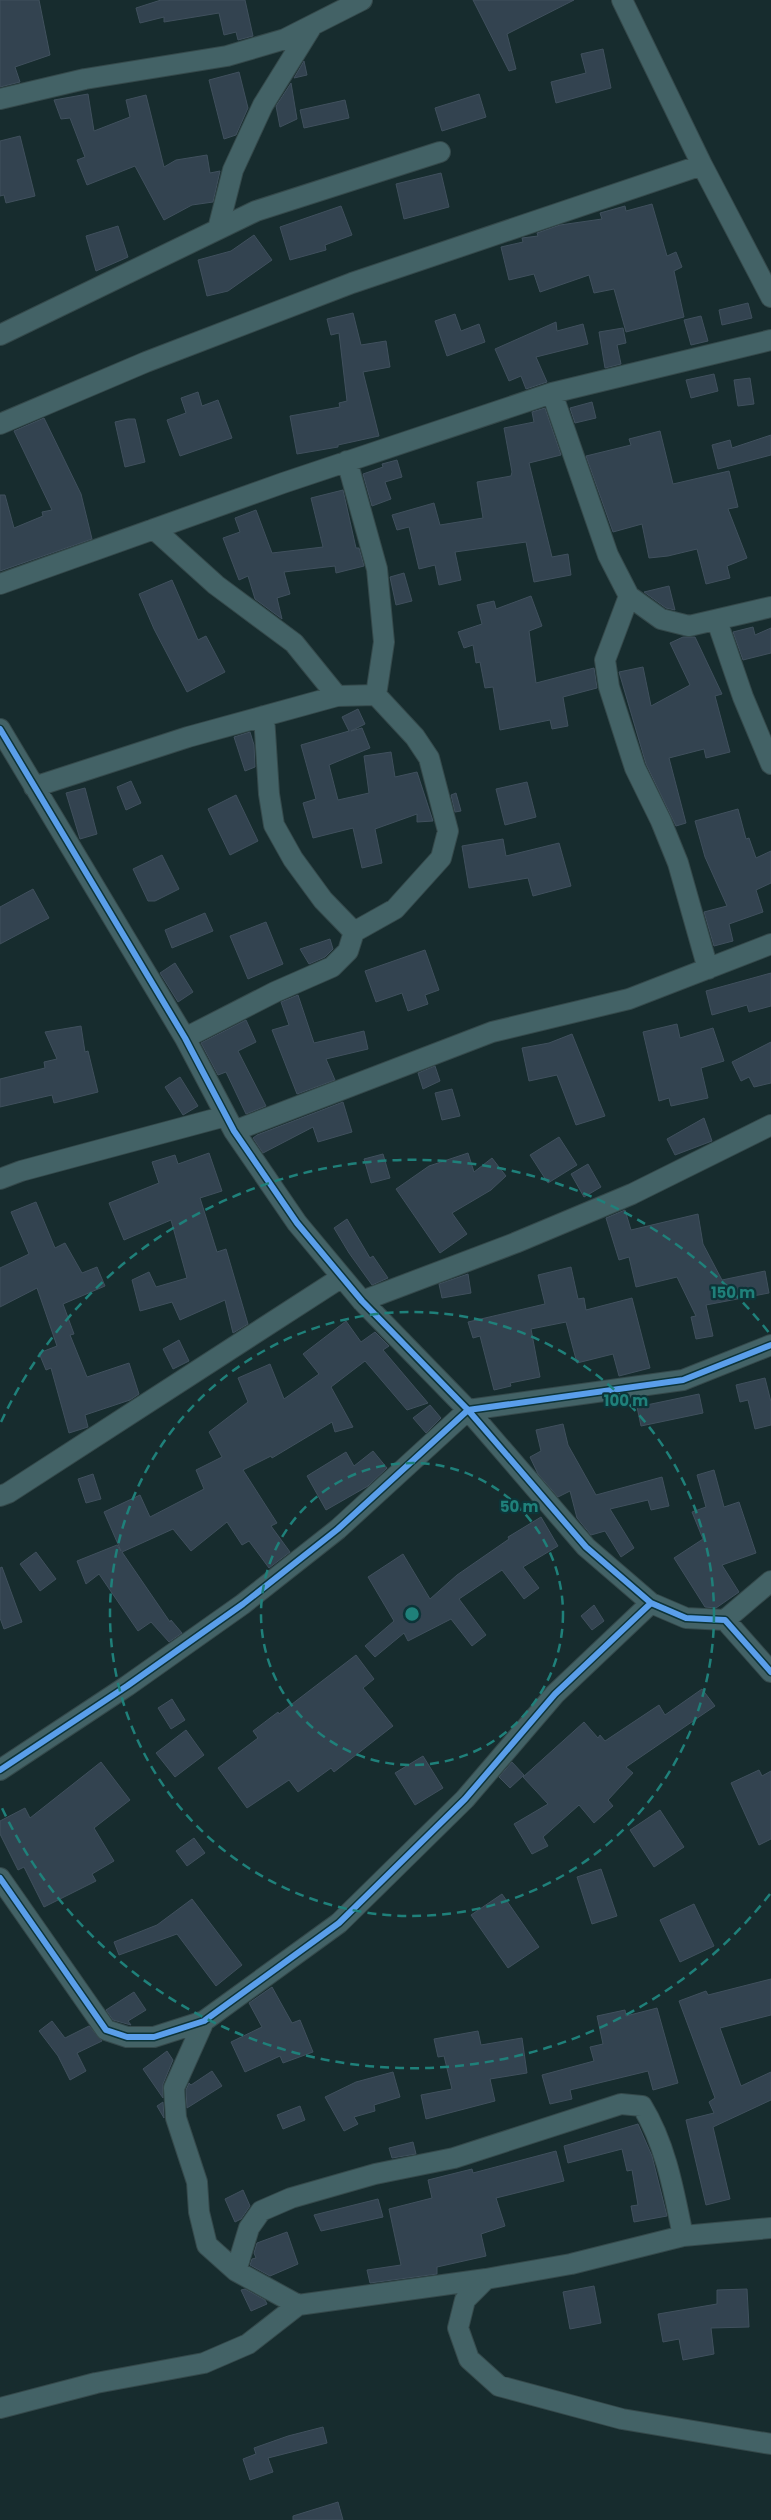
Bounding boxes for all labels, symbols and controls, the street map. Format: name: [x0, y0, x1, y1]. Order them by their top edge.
text: 150 m: [711, 1282, 755, 1303]
text: 100 m: [604, 1390, 648, 1411]
text: 50 m: [500, 1496, 538, 1517]
centre of rings: [403, 1605, 421, 1623]

